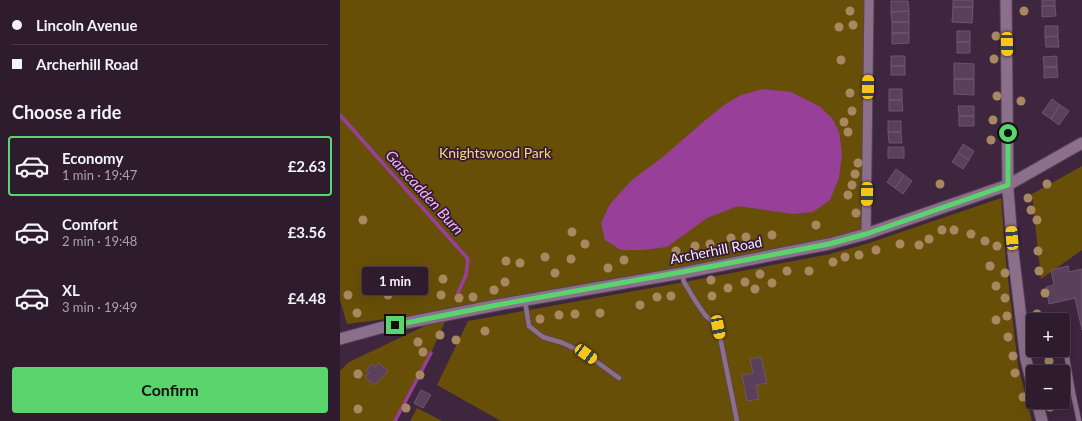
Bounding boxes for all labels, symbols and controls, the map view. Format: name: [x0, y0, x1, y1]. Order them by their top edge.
text: Lincoln Avenue: [36, 16, 138, 34]
car: [1001, 32, 1013, 56]
text: Archerhill Road: [36, 55, 138, 73]
car: [862, 75, 874, 99]
text: Choose a ride: [12, 101, 121, 123]
route start: [999, 124, 1017, 142]
park label: Knightswood Park: [439, 144, 552, 161]
water label: Garscadden Burn: [382, 146, 468, 238]
icon: car: [14, 148, 50, 184]
text: Economy: [62, 149, 123, 167]
text: £2.63: [288, 157, 326, 175]
text: 1 min · 19:47: [62, 167, 137, 183]
car: [861, 182, 873, 206]
icon: car: [14, 214, 50, 250]
text: Comfort: [62, 215, 118, 233]
text: £3.56: [288, 223, 326, 241]
car: [1005, 226, 1019, 250]
text: 2 min · 19:48: [62, 233, 137, 249]
street label: Archerhill Road: [668, 233, 764, 267]
callout: 1 min: [362, 267, 428, 295]
text: 1 min: [379, 273, 411, 289]
icon: car: [14, 280, 50, 316]
text: XL: [62, 281, 80, 299]
text: £4.48: [288, 289, 326, 307]
text: 3 min · 19:49: [62, 299, 137, 315]
map controls: [1026, 313, 1070, 409]
button: +: [1026, 313, 1070, 357]
car: [710, 314, 726, 340]
route end: [386, 316, 404, 334]
car: [573, 342, 599, 366]
button: −: [1026, 365, 1070, 409]
button: Confirm: [12, 367, 328, 413]

